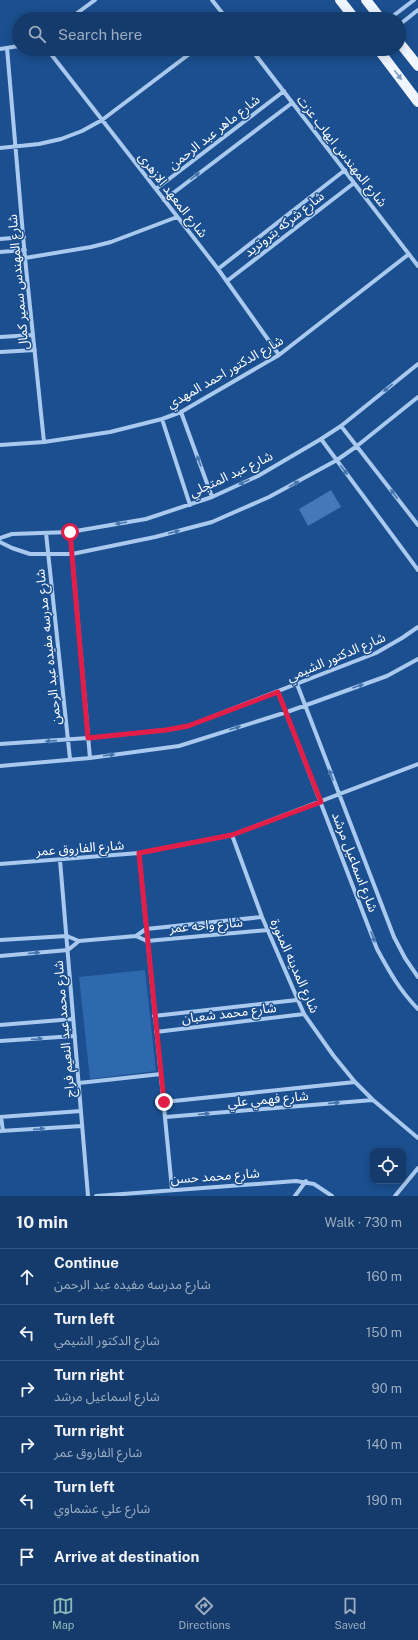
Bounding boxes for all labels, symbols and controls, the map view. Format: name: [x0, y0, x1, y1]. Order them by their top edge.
search box: [12, 12, 406, 56]
icon: search: [26, 23, 48, 45]
text: Search here: [58, 26, 142, 43]
one-way arrow: [394, 70, 402, 81]
street label: شارع ماهر عبد الرحمن: [165, 92, 264, 175]
street label: شارع المهندس ايهاب عزت: [291, 92, 390, 212]
street label: شارع المعهد الازهرى: [133, 150, 211, 242]
one-way arrow: [190, 172, 201, 181]
street label: شارع شركه بتروتريد: [241, 188, 329, 262]
street label: شارع المهندس سمير كمال: [5, 213, 34, 350]
street label: شارع الدكتور احمد المهدي: [164, 333, 287, 414]
one-way arrow: [382, 384, 393, 393]
street label: شارع عبد المتجلي: [187, 448, 276, 503]
one-way arrow: [195, 454, 201, 466]
one-way arrow: [340, 465, 348, 476]
one-way arrow: [238, 479, 250, 485]
one-way arrow: [288, 480, 300, 487]
one-way arrow: [390, 489, 399, 500]
one-way arrow: [115, 520, 128, 526]
route start: [61, 523, 79, 541]
one-way arrow: [168, 529, 180, 535]
street label: شارع مدرسه مفيده عبد الرحمن: [32, 568, 67, 726]
street label: شارع الدكتور الشيمي: [284, 629, 389, 687]
one-way arrow: [352, 683, 364, 689]
one-way arrow: [229, 725, 241, 731]
one-way arrow: [45, 738, 57, 745]
one-way arrow: [102, 752, 115, 759]
one-way arrow: [328, 768, 334, 780]
street label: شارع اسماعيل مرشد: [326, 810, 381, 915]
street label: شارع الفاروق عمر: [34, 837, 125, 862]
street label: شارع واحه عمر: [168, 914, 244, 939]
street label: شارع المدينه المنورة: [265, 917, 322, 1017]
one-way arrow: [370, 932, 376, 944]
one-way arrow: [28, 950, 40, 956]
street label: شارع محمد عبد النعيم فراج: [51, 960, 80, 1098]
street label: شارع محمد شعبان: [181, 1000, 278, 1029]
one-way arrow: [31, 1035, 43, 1042]
street label: شارع فهمي علي: [227, 1088, 309, 1113]
route end: [155, 1093, 173, 1111]
one-way arrow: [328, 1100, 340, 1107]
one-way arrow: [198, 1111, 210, 1117]
one-way arrow: [33, 1125, 45, 1132]
map controls: [370, 1148, 406, 1184]
button: locate: [370, 1148, 406, 1184]
street label: شارع محمد حسن: [170, 1165, 260, 1190]
text: 10 min: [16, 1212, 68, 1232]
text: Walk · 730 m: [325, 1215, 402, 1230]
text: Continue: [54, 1254, 119, 1271]
icon: ahead: [16, 1266, 38, 1288]
text: 160 m: [366, 1269, 402, 1284]
text: شارع مدرسه مفيده عبد الرحمن: [54, 1277, 211, 1292]
text: Turn left: [54, 1310, 115, 1327]
icon: left: [16, 1322, 38, 1344]
text: 150 m: [366, 1325, 402, 1340]
text: شارع الدكتور الشيمي: [54, 1333, 160, 1348]
text: Turn right: [54, 1366, 124, 1383]
icon: right: [16, 1378, 38, 1400]
text: 90 m: [372, 1381, 402, 1396]
text: شارع اسماعيل مرشد: [54, 1389, 160, 1404]
text: Turn right: [54, 1422, 124, 1439]
icon: right: [16, 1434, 38, 1456]
text: 140 m: [366, 1437, 402, 1452]
text: شارع الفاروق عمر: [54, 1445, 142, 1460]
text: Turn left: [54, 1478, 115, 1495]
icon: left: [16, 1490, 38, 1512]
text: 190 m: [366, 1493, 402, 1508]
text: شارع علي عشماوي: [54, 1501, 150, 1516]
icon: arrive: [16, 1546, 38, 1568]
text: Arrive at destination: [54, 1548, 199, 1565]
tab: Map: [52, 1595, 74, 1631]
tab: Directions: [179, 1595, 230, 1631]
tab: Saved: [334, 1595, 366, 1631]

